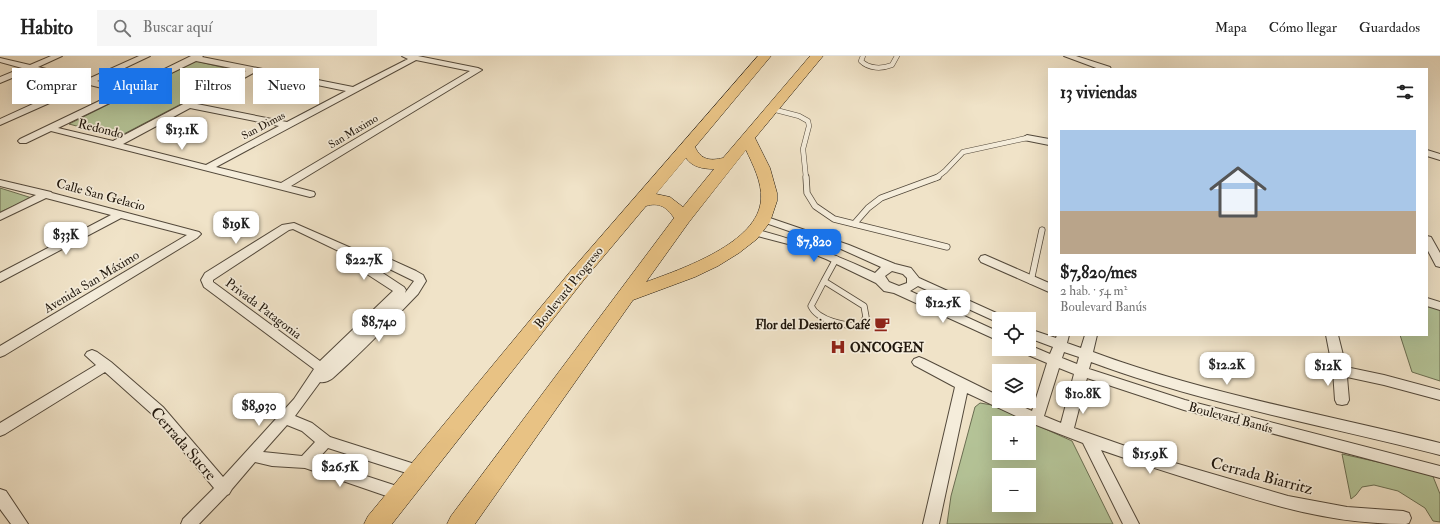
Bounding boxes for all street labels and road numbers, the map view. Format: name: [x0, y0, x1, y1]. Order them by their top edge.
street label: San Dimas: [239, 108, 287, 142]
street label: San Maximo: [326, 112, 380, 151]
street label: Redondo: [76, 116, 125, 142]
street label: Calle San Gelacio: [54, 175, 147, 215]
street label: Boulevard Progreso: [531, 243, 607, 332]
street label: Avenida San Máximo: [40, 247, 142, 317]
street label: Privada Patagonia: [222, 275, 305, 343]
street label: Boulevard Banús: [1187, 399, 1275, 437]
street label: Cerrada Sucre: [146, 403, 221, 485]
street label: Cerrada Biarritz: [1208, 453, 1315, 499]

